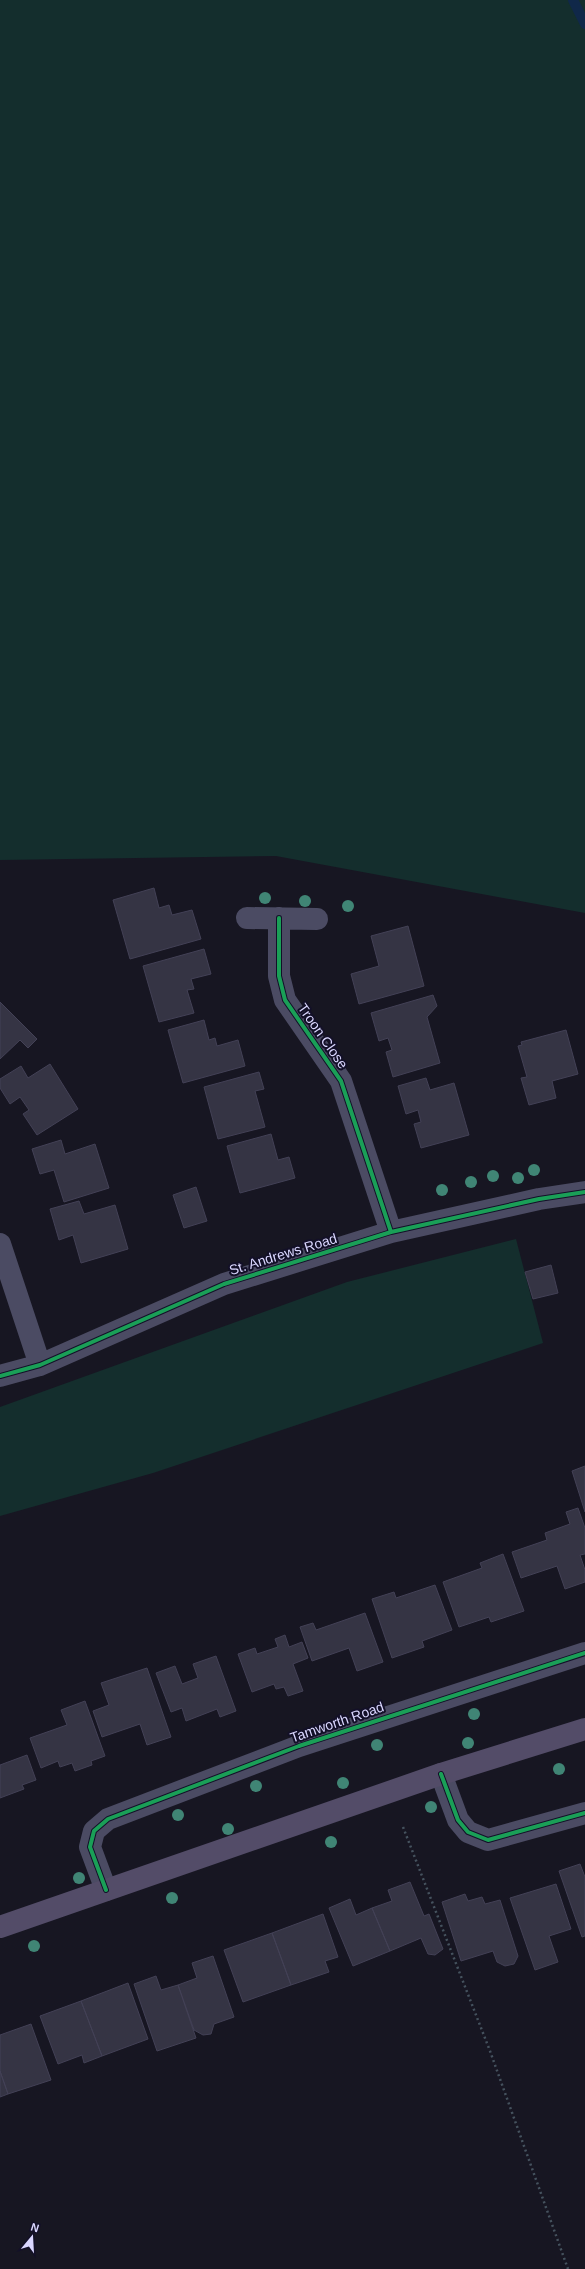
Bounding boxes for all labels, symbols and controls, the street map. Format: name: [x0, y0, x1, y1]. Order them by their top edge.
street label: Troon Close: [295, 1000, 351, 1072]
street label: St. Andrews Road: [227, 1230, 339, 1278]
street label: Tamworth Road: [288, 1698, 386, 1746]
north arrow: [12, 2217, 52, 2257]
text: N: [29, 2221, 41, 2234]

